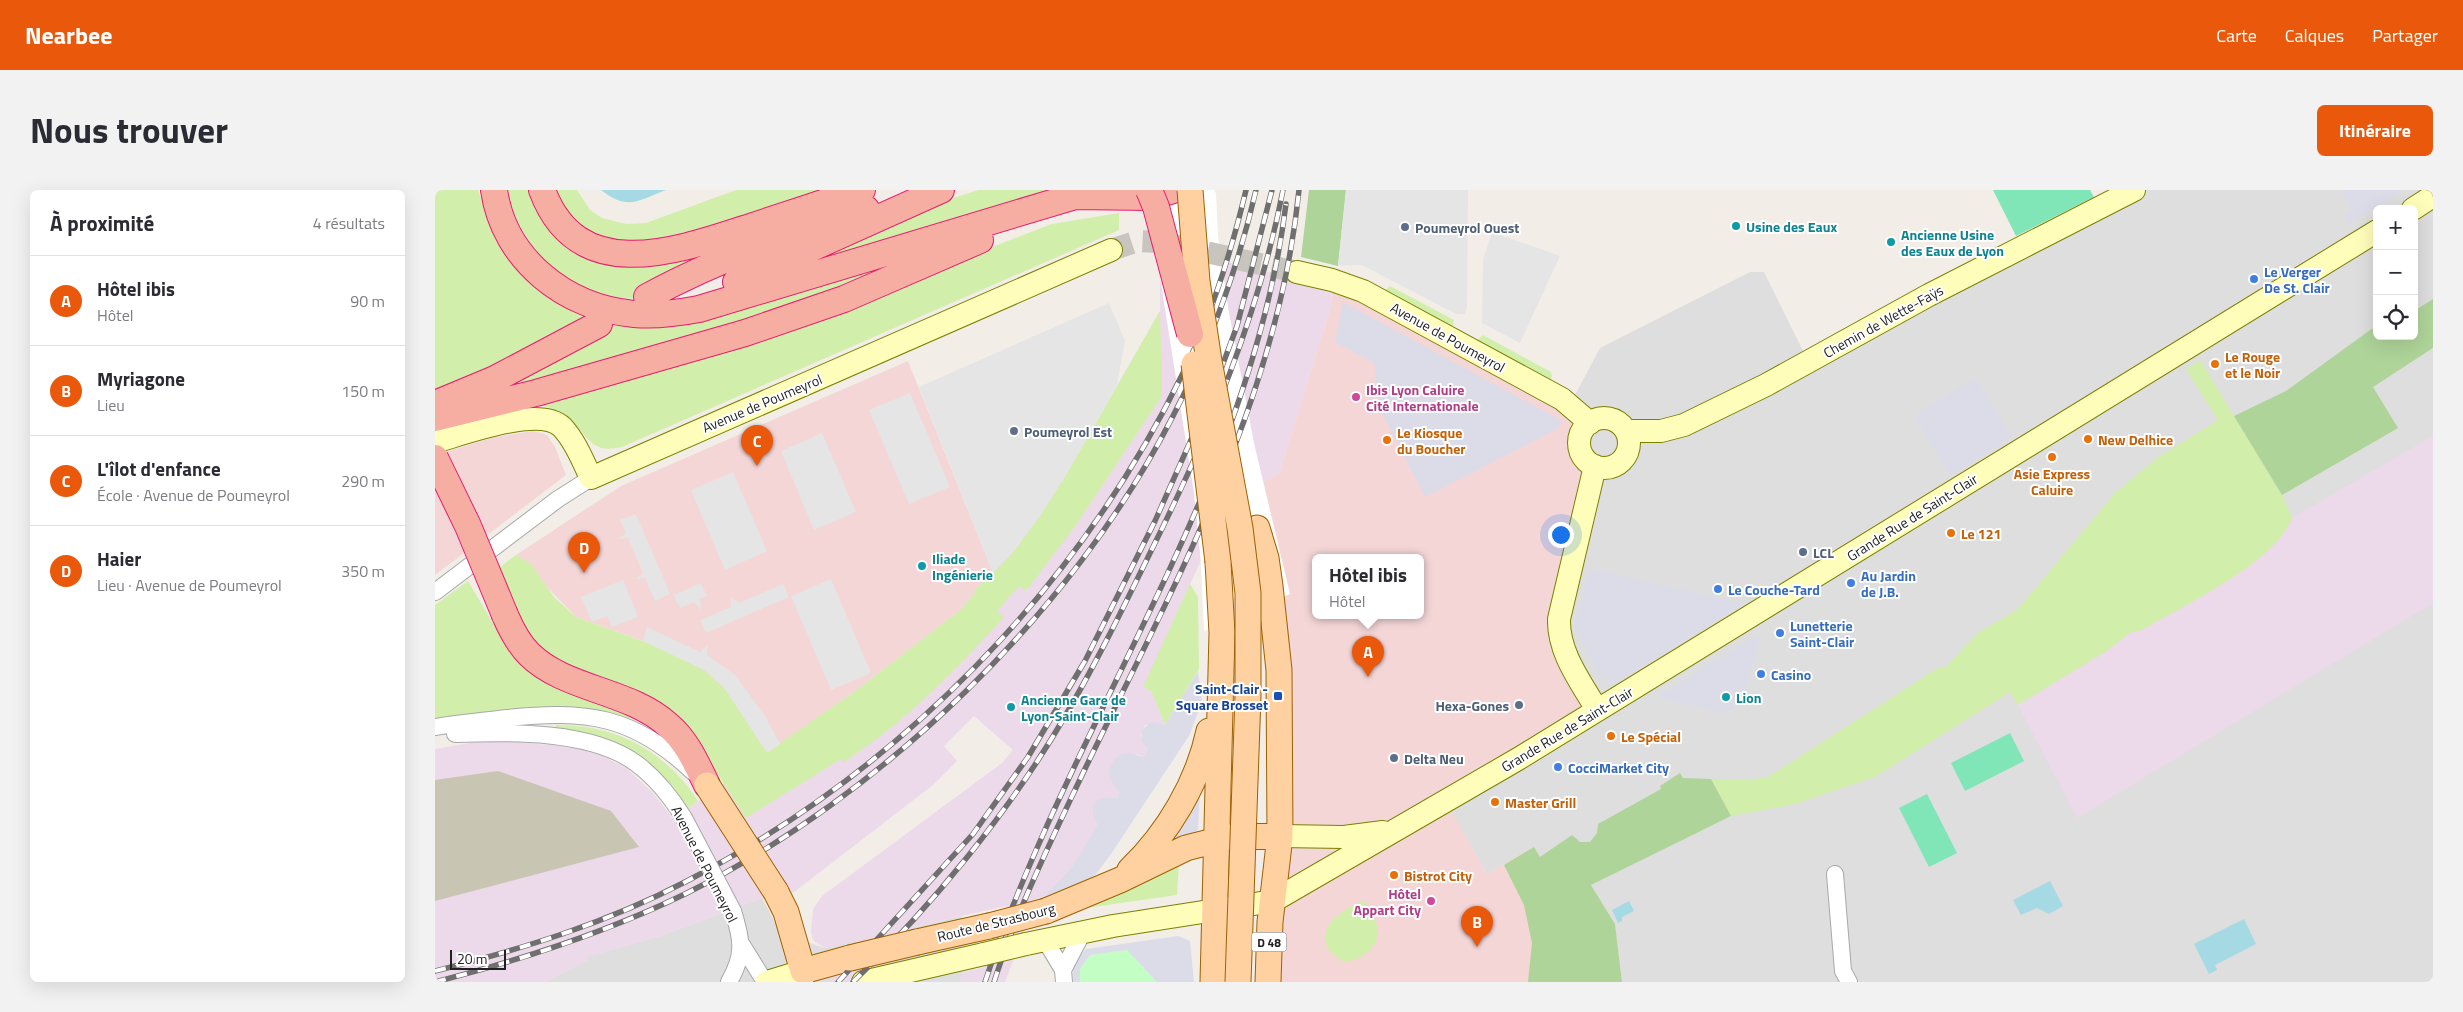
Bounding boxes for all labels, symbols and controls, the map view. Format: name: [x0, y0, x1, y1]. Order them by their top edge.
text: Nearbee: [25, 17, 112, 53]
text: Carte: [2216, 22, 2257, 49]
text: Calques: [2285, 22, 2344, 49]
text: Partager: [2372, 22, 2438, 49]
text: Nous trouver: [30, 103, 228, 157]
button: Itinéraire: [2317, 105, 2433, 156]
map controls: [2373, 205, 2418, 340]
button: +: [2373, 205, 2418, 250]
text: À proximité: [50, 207, 154, 239]
text: 4 résultats: [313, 211, 385, 235]
place label: Usine des Eaux: [1746, 216, 1837, 237]
place label: Poumeyrol Ouest: [1415, 217, 1519, 238]
marker: Usine des Eaux: [1730, 220, 1742, 232]
marker: Poumeyrol Ouest: [1399, 221, 1411, 233]
place label: Ancienne Usine des Eaux de Lyon: [1901, 224, 2004, 261]
marker: Ancienne Usine des Eaux de Lyon: [1885, 236, 1897, 248]
button: −: [2373, 250, 2418, 295]
place label: Le Verger De St. Clair: [2264, 261, 2330, 298]
marker: Le Verger De St. Clair: [2248, 273, 2260, 285]
text: Hôtel ibis: [97, 274, 175, 303]
street label: Chemin de Wette-Faÿs: [1819, 279, 1947, 363]
text: A: [61, 289, 71, 313]
text: 90 m: [350, 289, 385, 313]
button: locate: [2373, 295, 2418, 340]
street label: Avenue de Poumeyrol: [1387, 297, 1509, 377]
text: Hôtel: [97, 303, 134, 327]
place label: Le Rouge et le Noir: [2225, 346, 2280, 383]
marker: Le Rouge et le Noir: [2209, 358, 2221, 370]
text: Myriagone: [97, 364, 185, 393]
street label: Avenue de Poumeyrol: [699, 368, 825, 438]
text: B: [61, 379, 71, 403]
text: 150 m: [341, 379, 385, 403]
place label: Ibis Lyon Caluire Cité Internationale: [1366, 379, 1479, 416]
marker: Ibis Lyon Caluire Cité Internationale: [1350, 391, 1362, 403]
text: Lieu: [97, 393, 125, 417]
place label: Poumeyrol Est: [1024, 421, 1112, 442]
place label: Le Kiosque du Boucher: [1397, 422, 1466, 459]
pin: C: [741, 425, 773, 466]
marker: Poumeyrol Est: [1008, 425, 1020, 437]
place label: New Delhice: [2098, 429, 2173, 450]
marker: New Delhice: [2082, 433, 2094, 445]
marker: Le Kiosque du Boucher: [1381, 434, 1393, 446]
marker: Asie Express Caluire: [2046, 451, 2058, 463]
text: L'îlot d'enfance: [97, 454, 221, 483]
place label: Asie Express Caluire: [2014, 463, 2091, 500]
street label: Grande Rue de Saint-Clair: [1842, 468, 1982, 566]
text: C: [62, 469, 70, 493]
text: 290 m: [341, 469, 385, 493]
text: École · Avenue de Poumeyrol: [97, 483, 290, 507]
your location: [1548, 522, 1574, 548]
place label: Le 121: [1961, 523, 2001, 544]
marker: Le 121: [1945, 527, 1957, 539]
pin: D: [568, 532, 600, 573]
place label: LCL: [1813, 542, 1834, 563]
text: Haier: [97, 544, 141, 573]
marker: LCL: [1797, 546, 1809, 558]
place label: Iliade Ingénierie: [932, 548, 993, 585]
popup: [1312, 554, 1424, 619]
text: D: [61, 559, 71, 583]
text: 350 m: [341, 559, 385, 583]
marker: Iliade Ingénierie: [916, 560, 928, 572]
text: Hôtel ibis: [1329, 560, 1407, 589]
place label: Au Jardin de J.B.: [1861, 565, 1916, 602]
text: Lieu · Avenue de Poumeyrol: [97, 573, 282, 597]
marker: Au Jardin de J.B.: [1845, 577, 1857, 589]
place label: Le Couche-Tard: [1728, 579, 1820, 600]
marker: Le Couche-Tard: [1712, 583, 1724, 595]
text: Hôtel: [1329, 589, 1366, 613]
place label: Lunetterie Saint-Clair: [1790, 615, 1854, 652]
marker: Lunetterie Saint-Clair: [1774, 627, 1786, 639]
pin: A: [1352, 636, 1384, 677]
place label: Casino: [1771, 664, 1811, 685]
marker: Casino: [1755, 668, 1767, 680]
place label: Saint-Clair - Square Brosset: [1176, 678, 1268, 715]
street label: Grande Rue de Saint-Clair: [1497, 681, 1637, 777]
place label: Lion: [1736, 687, 1761, 708]
place label: Ancienne Gare de Lyon-Saint-Clair: [1021, 689, 1126, 726]
marker: Saint-Clair - Square Brosset: [1272, 690, 1284, 702]
marker: Lion: [1720, 691, 1732, 703]
place label: Hexa-Gones: [1435, 695, 1509, 716]
marker: Hexa-Gones: [1513, 699, 1525, 711]
marker: Ancienne Gare de Lyon-Saint-Clair: [1005, 701, 1017, 713]
place label: Le Spécial: [1621, 726, 1681, 747]
marker: Le Spécial: [1605, 730, 1617, 742]
place label: Delta Neu: [1404, 748, 1464, 769]
marker: Delta Neu: [1388, 752, 1400, 764]
place label: CocciMarket City: [1568, 757, 1669, 778]
marker: CocciMarket City: [1552, 761, 1564, 773]
place label: Master Grill: [1505, 792, 1576, 813]
marker: Master Grill: [1489, 796, 1501, 808]
street label: Avenue de Poumeyrol: [667, 802, 743, 926]
place label: Bistrot City: [1404, 865, 1472, 886]
marker: Bistrot City: [1388, 869, 1400, 881]
place label: Hôtel Appart City: [1353, 883, 1421, 920]
marker: Hôtel Appart City: [1425, 895, 1437, 907]
street label: Route de Strasbourg: [935, 897, 1057, 947]
pin: B: [1461, 906, 1493, 947]
road number: D 48: [1251, 932, 1287, 952]
scale bar: [450, 947, 506, 970]
text: 20 m: [457, 948, 487, 969]

